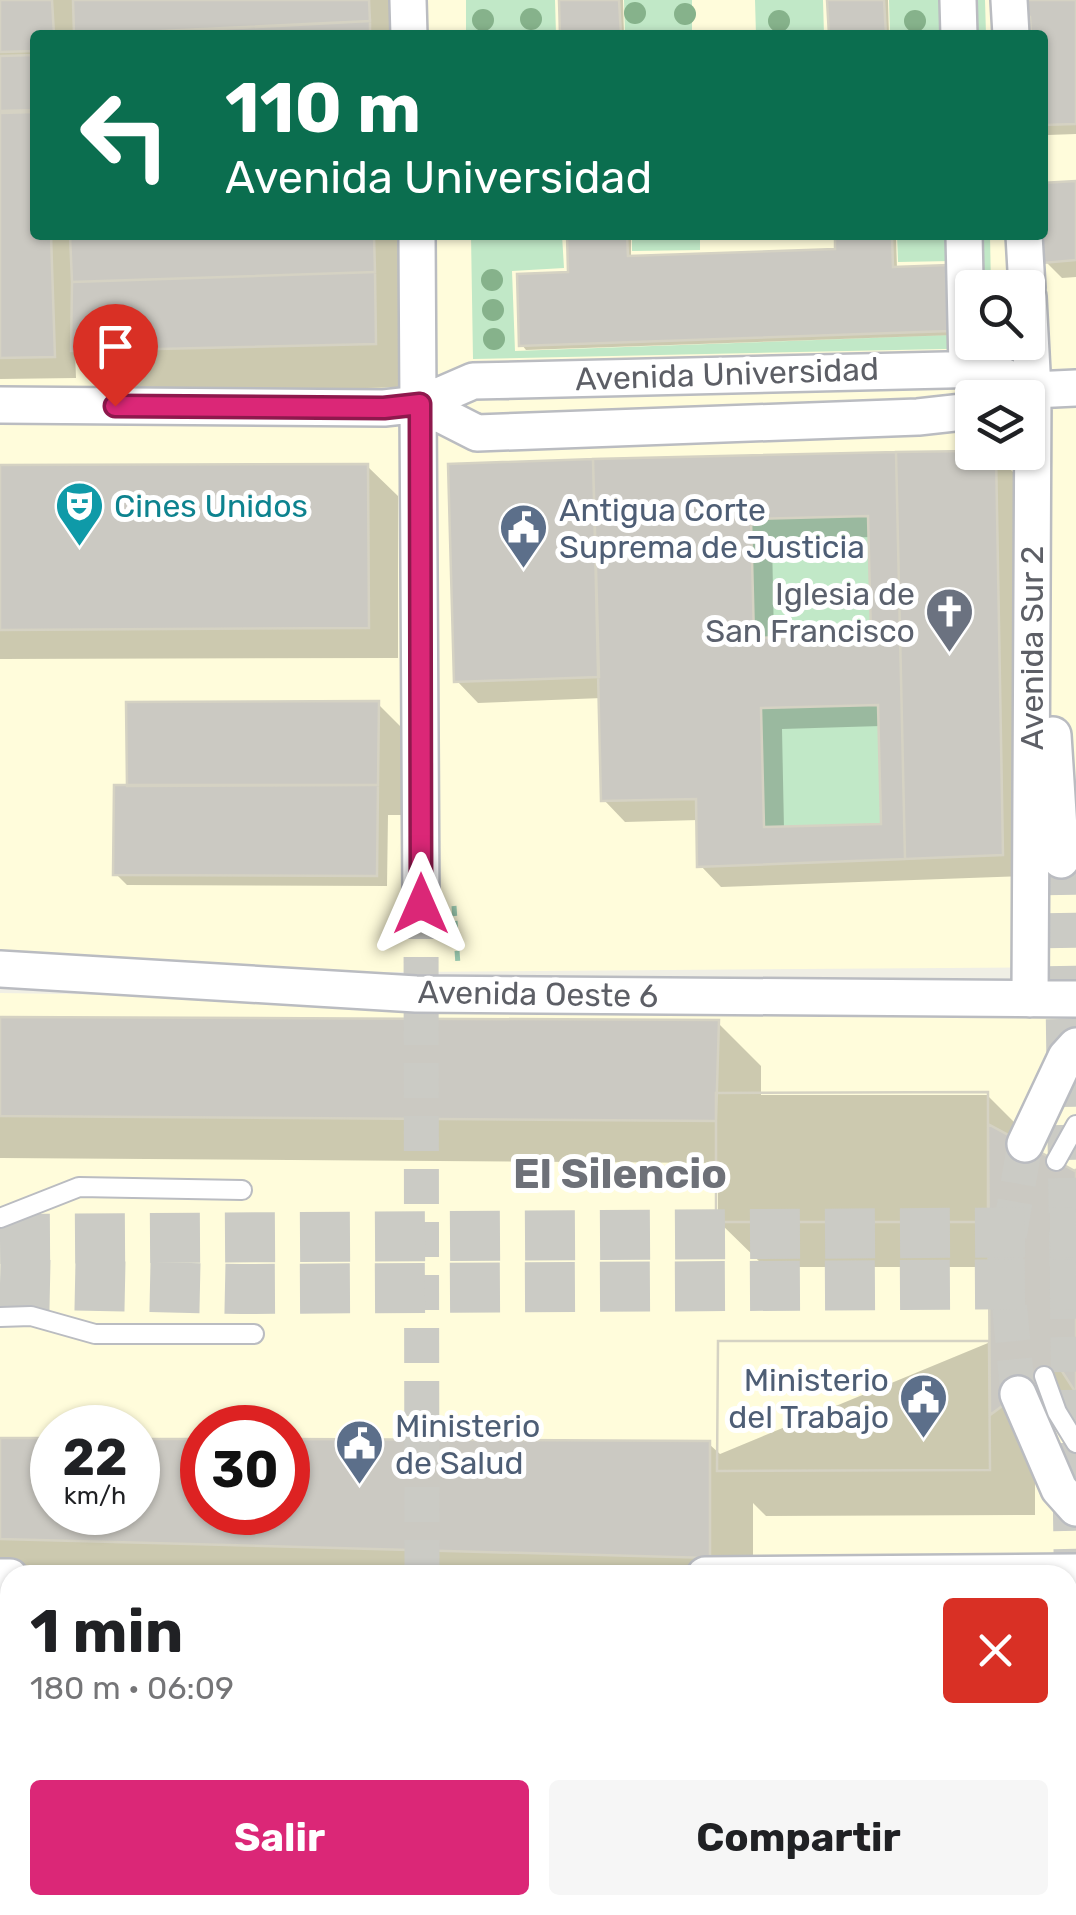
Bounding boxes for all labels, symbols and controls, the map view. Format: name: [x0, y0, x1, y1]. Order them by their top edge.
text: 110 m: [225, 67, 421, 150]
icon: left: [60, 70, 190, 200]
text: Avenida Universidad: [225, 151, 652, 204]
map controls: [955, 270, 1045, 470]
button: search: [955, 270, 1045, 360]
pin: [73, 304, 158, 407]
icon: arrive: [88, 319, 143, 374]
street label: Avenida Universidad: [575, 350, 879, 398]
button: layers: [955, 380, 1045, 470]
theatre icon: Cines Unidos: [53, 480, 105, 548]
place label: Cines Unidos: [114, 487, 308, 525]
place label: Antigua Corte Suprema de Justicia: [559, 491, 865, 566]
public building icon: Antigua Corte Suprema de Justicia: [498, 502, 550, 570]
street label: Avenida Sur 2: [1013, 546, 1051, 750]
place label: Iglesia de San Francisco: [705, 575, 915, 650]
church icon: Iglesia de San Francisco: [924, 586, 976, 654]
position arrow: [369, 852, 473, 956]
street label: Avenida Oeste 6: [417, 973, 659, 1015]
district label: El Silencio: [513, 1149, 727, 1199]
place label: Ministerio del Trabajo: [728, 1361, 889, 1436]
public building icon: Ministerio del Trabajo: [898, 1372, 950, 1440]
speed limit sign: 30: [180, 1405, 310, 1535]
place label: Ministerio de Salud: [395, 1407, 540, 1482]
public building icon: Ministerio de Salud: [334, 1418, 386, 1486]
text: 22: [63, 1428, 128, 1488]
text: km/h: [64, 1481, 126, 1510]
text: 1 min: [30, 1596, 183, 1667]
button: close: [943, 1598, 1048, 1703]
text: 180 m · 06:09: [30, 1669, 234, 1707]
button: Salir: [30, 1780, 529, 1895]
button: Compartir: [549, 1780, 1048, 1895]

